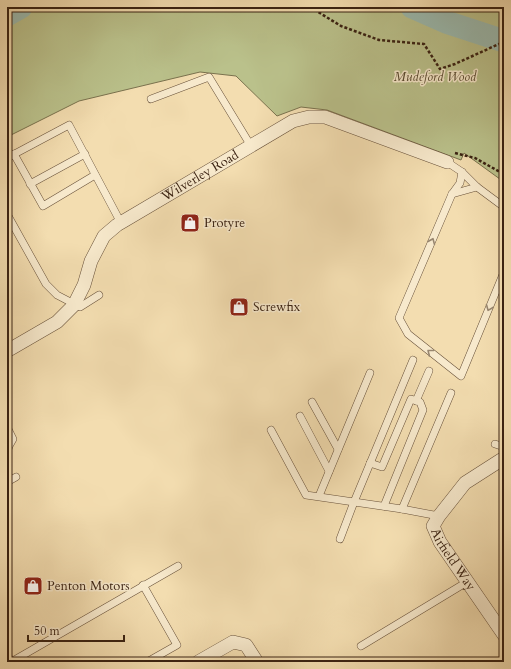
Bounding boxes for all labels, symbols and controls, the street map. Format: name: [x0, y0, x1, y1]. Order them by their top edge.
park label: Mudeford Wood: [394, 68, 477, 86]
street label: Wilverley Road: [157, 146, 242, 206]
shop icon: Protyre: [179, 212, 201, 234]
place label: Protyre: [204, 214, 245, 232]
one-way arrow: [427, 238, 435, 245]
shop icon: Screwfix: [228, 296, 250, 318]
place label: Screwfix: [253, 298, 301, 316]
one-way arrow: [486, 304, 494, 311]
one-way arrow: [428, 349, 435, 356]
street label: Airfield Way: [426, 525, 480, 594]
shop icon: Penton Motors: [22, 575, 44, 597]
place label: Penton Motors: [47, 577, 130, 595]
scale bar: [28, 617, 124, 643]
text: 50 m: [34, 623, 61, 639]

